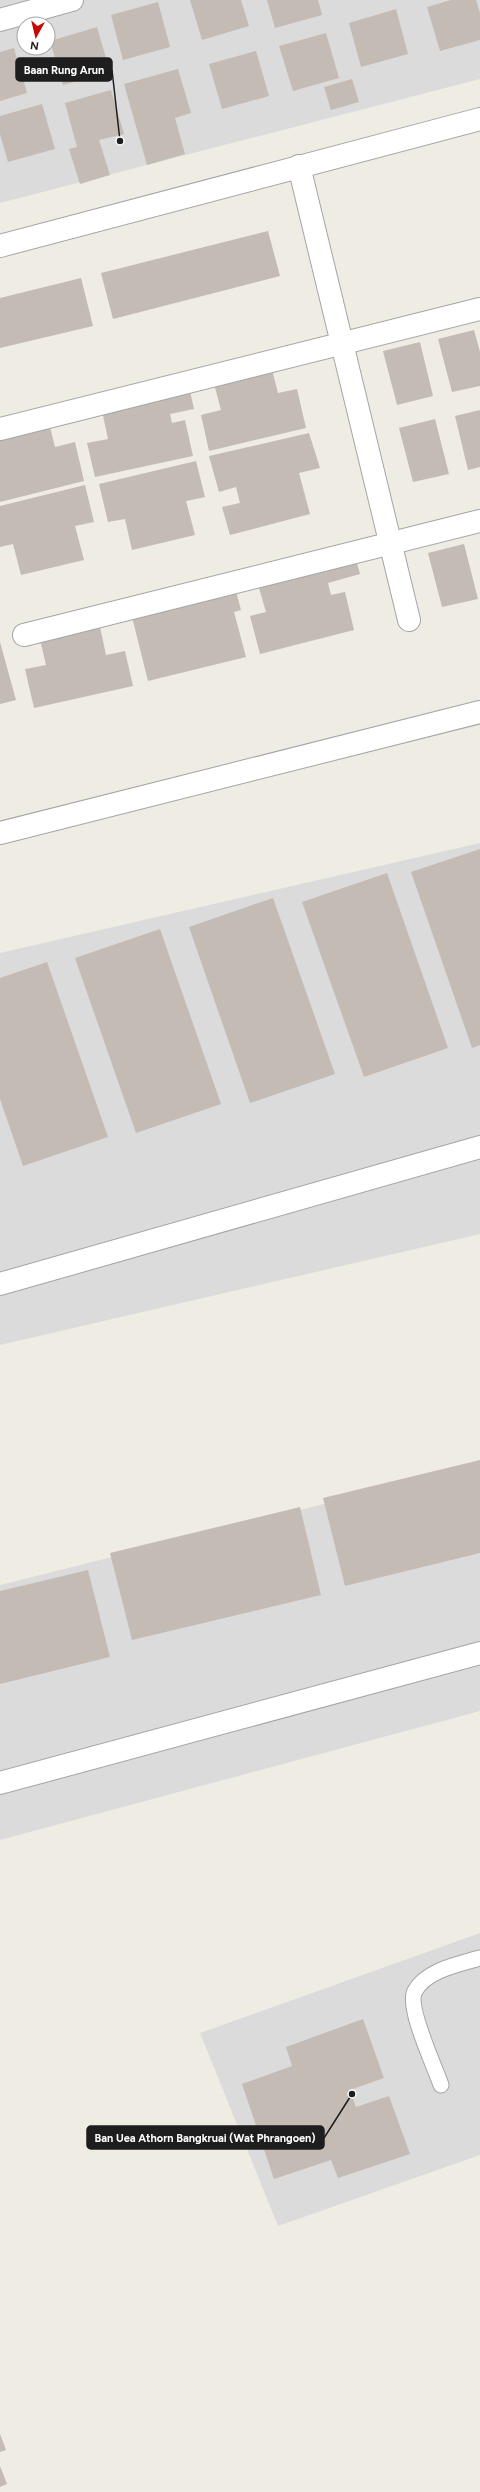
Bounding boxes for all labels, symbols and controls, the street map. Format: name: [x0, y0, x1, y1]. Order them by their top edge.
north arrow: [16, 16, 56, 56]
text: N: [30, 38, 40, 52]
callout: Baan Rung Arun: [16, 58, 112, 81]
text: Baan Rung Arun: [24, 64, 104, 77]
callout: Ban Uea Athorn Bangkruai (Wat Phrangoen): [87, 2126, 324, 2149]
text: Ban Uea Athorn Bangkruai (Wat Phrangoen): [94, 2132, 316, 2145]

